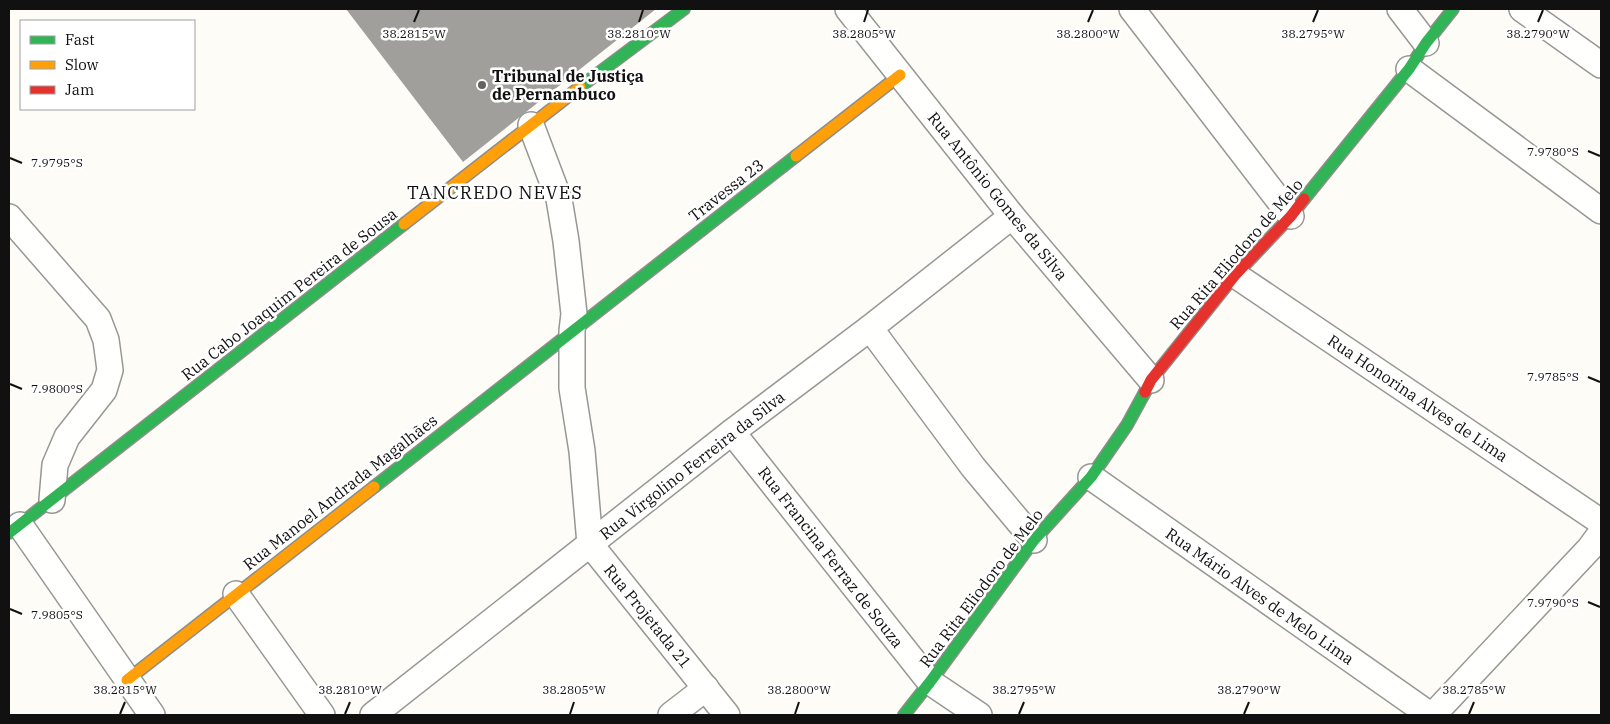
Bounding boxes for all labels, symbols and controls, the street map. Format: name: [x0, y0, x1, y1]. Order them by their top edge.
legend: [20, 20, 195, 110]
text: 38.2815°W: [382, 26, 446, 41]
text: 38.2810°W: [607, 26, 671, 41]
text: 38.2805°W: [832, 26, 896, 41]
text: 38.2800°W: [1056, 26, 1120, 41]
text: 38.2795°W: [1281, 26, 1345, 41]
text: 38.2790°W: [1506, 26, 1570, 41]
text: Fast: [65, 30, 95, 49]
text: Slow: [65, 55, 99, 74]
place label: Tribunal de Justiça de Pernambuco: [492, 66, 644, 104]
marker: Tribunal de Justiça de Pernambuco: [476, 79, 488, 91]
text: Jam: [65, 80, 94, 99]
street label: Rua Antônio Gomes da Silva: [924, 108, 1072, 285]
text: 7.9780°S: [1527, 144, 1579, 159]
street label: Travessa 23: [684, 154, 768, 226]
text: 7.9795°S: [31, 155, 83, 170]
street label: Rua Rita Eliodoro de Melo: [1165, 175, 1307, 333]
district label: TANCREDO NEVES: [407, 181, 583, 204]
street label: Rua Cabo Joaquim Pereira de Sousa: [177, 203, 401, 384]
street label: Rua Honorina Alves de Lima: [1324, 330, 1512, 466]
text: 7.9785°S: [1527, 369, 1579, 384]
text: 7.9800°S: [31, 381, 83, 396]
street label: Rua Virgolino Ferreira da Silva: [595, 386, 789, 544]
street label: Rua Manoel Andrada Magalhães: [239, 410, 441, 574]
street label: Rua Francina Ferraz de Souza: [754, 462, 908, 652]
street label: Rua Rita Eliodoro de Melo: [915, 505, 1047, 671]
street label: Rua Mário Alves de Melo Lima: [1162, 523, 1358, 669]
street label: Rua Projetada 21: [600, 560, 696, 672]
text: 7.9790°S: [1527, 595, 1579, 610]
text: 7.9805°S: [31, 607, 83, 622]
text: 38.2815°W: [93, 682, 157, 697]
text: 38.2810°W: [318, 682, 382, 697]
text: 38.2805°W: [542, 682, 606, 697]
text: 38.2800°W: [767, 682, 831, 697]
text: 38.2795°W: [992, 682, 1056, 697]
text: 38.2790°W: [1217, 682, 1281, 697]
text: 38.2785°W: [1442, 682, 1506, 697]

